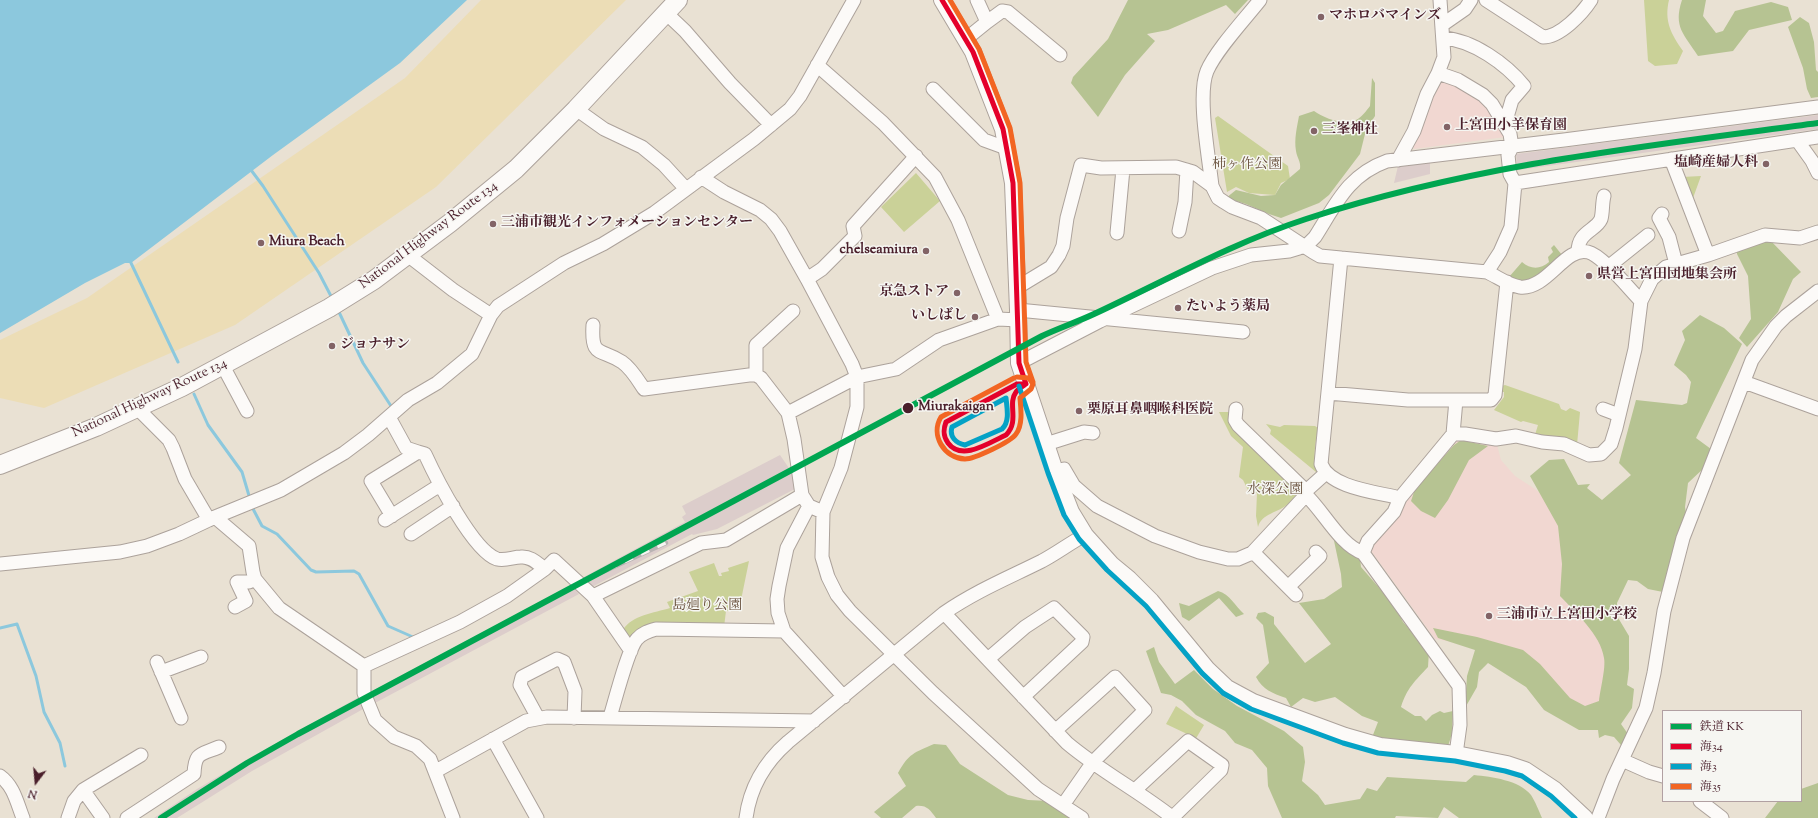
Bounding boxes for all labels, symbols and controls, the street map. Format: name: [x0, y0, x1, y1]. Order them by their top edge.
place label: マホロバマインズ: [1329, 9, 1441, 25]
marker: マホロバマインズ: [1316, 12, 1326, 22]
place label: 上宮田小羊保育園: [1455, 119, 1567, 135]
marker: 上宮田小羊保育園: [1442, 122, 1452, 132]
place label: 三峯神社: [1322, 123, 1378, 139]
marker: 三峯神社: [1309, 126, 1319, 136]
place label: 塩崎産婦人科: [1674, 156, 1758, 172]
park label: 柿ヶ作公園: [1212, 158, 1282, 174]
marker: 塩崎産婦人科: [1761, 159, 1771, 169]
street label: National Highway Route 134: [356, 178, 502, 294]
place label: 三浦市観光インフォメーションセンター: [501, 216, 753, 232]
marker: 三浦市観光インフォメーションセンター: [488, 219, 498, 229]
place label: Miura Beach: [269, 235, 345, 251]
marker: Miura Beach: [256, 238, 266, 248]
place label: chelseamiura: [840, 243, 918, 259]
marker: chelseamiura: [921, 246, 931, 256]
place label: 県営上宮田団地集会所: [1597, 268, 1737, 284]
marker: 県営上宮田団地集会所: [1584, 271, 1594, 281]
place label: 京急ストア: [879, 285, 949, 301]
marker: 京急ストア: [952, 288, 962, 298]
place label: たいよう薬局: [1186, 300, 1270, 316]
marker: たいよう薬局: [1173, 303, 1183, 313]
place label: いしばし: [911, 309, 967, 325]
marker: いしばし: [970, 312, 980, 322]
place label: ジョナサン: [340, 338, 410, 354]
marker: ジョナサン: [327, 341, 337, 351]
street label: National Highway Route 134: [70, 356, 230, 442]
place label: Miurakaigan: [918, 400, 994, 416]
marker: Miurakaigan: [901, 401, 915, 415]
place label: 栗原耳鼻咽喉科医院: [1087, 403, 1213, 419]
marker: 栗原耳鼻咽喉科医院: [1074, 406, 1084, 416]
park label: 水深公園: [1247, 483, 1303, 499]
park label: 島廻り公園: [672, 599, 742, 615]
place label: 三浦市立上宮田小学校: [1497, 608, 1637, 624]
marker: 三浦市立上宮田小学校: [1484, 611, 1494, 621]
legend: [1662, 710, 1802, 802]
text: 鉄道 KK: [1700, 718, 1744, 736]
text: 海34: [1700, 738, 1723, 756]
text: 海3: [1700, 758, 1717, 776]
north arrow: [16, 762, 56, 802]
text: 海35: [1700, 778, 1721, 796]
text: N: [26, 785, 39, 802]

